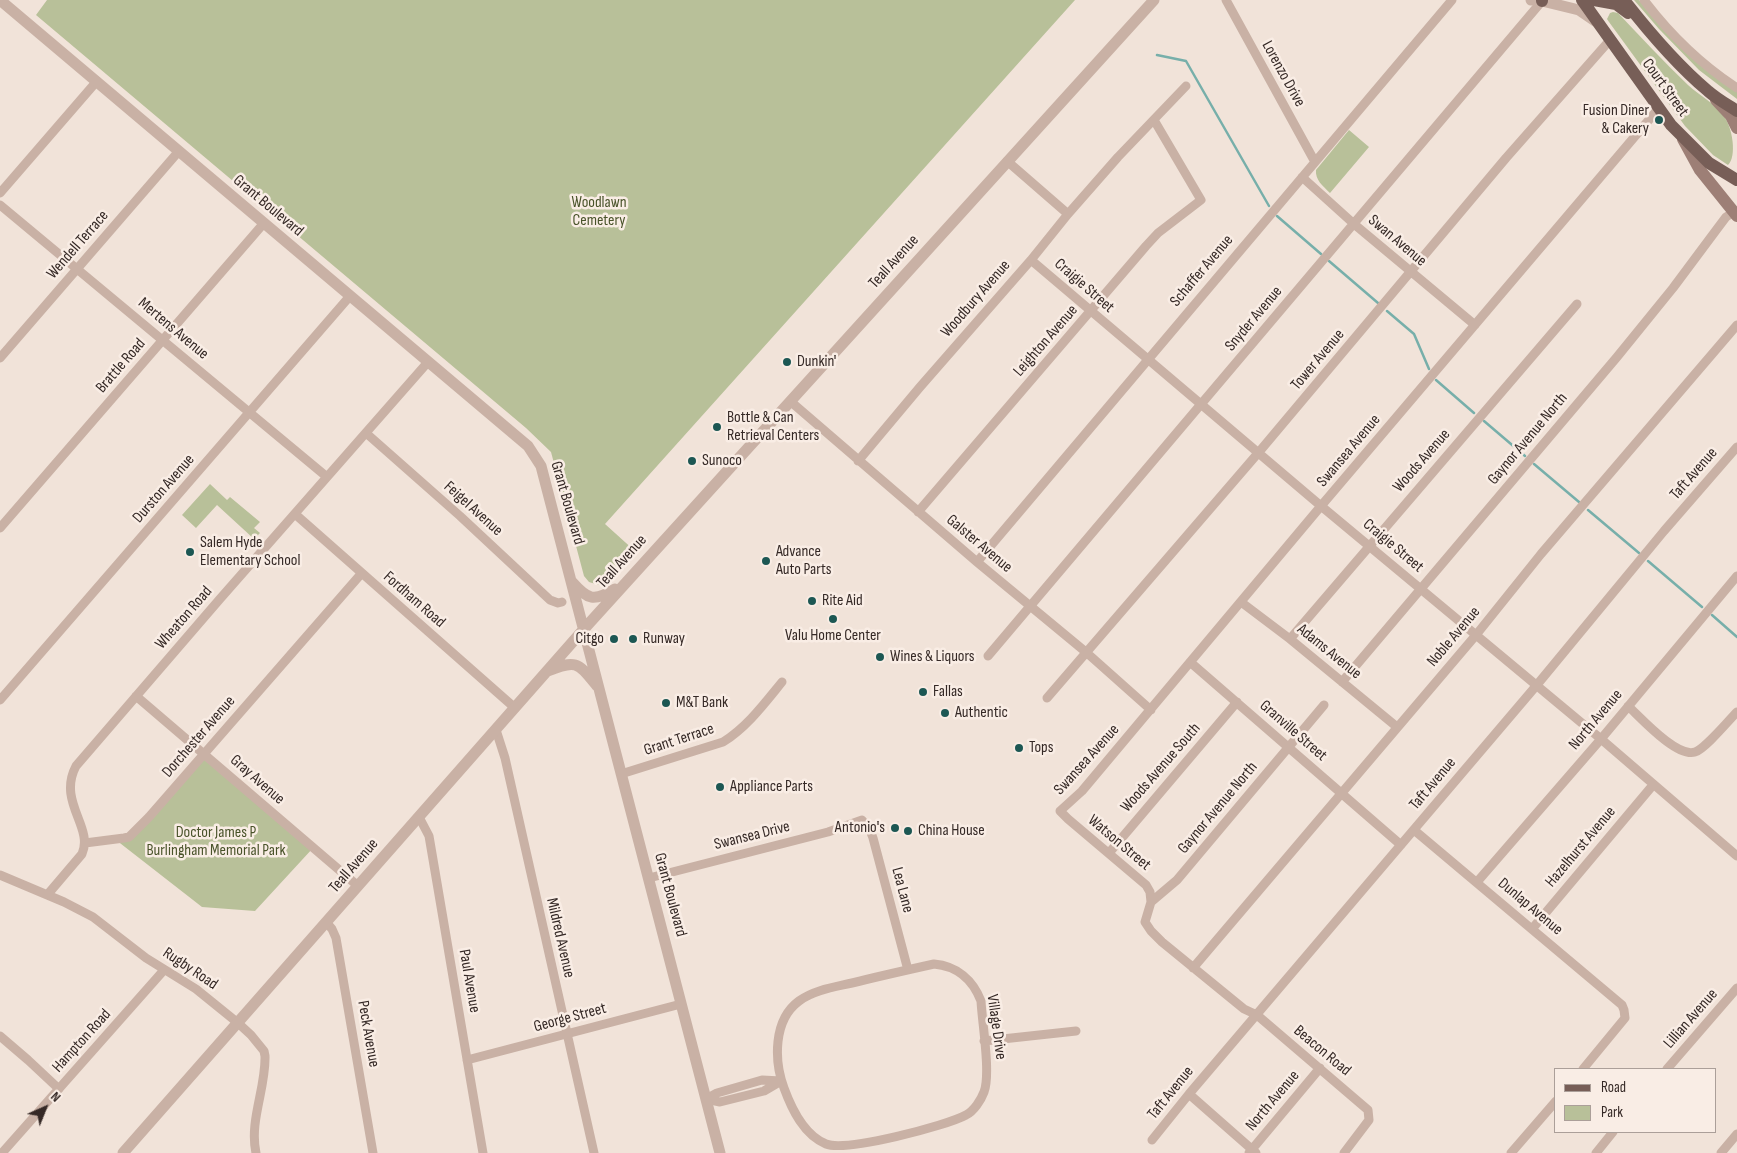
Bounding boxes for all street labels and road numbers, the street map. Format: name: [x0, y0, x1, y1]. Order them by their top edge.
street label: Lorenzo Drive: [1257, 38, 1309, 110]
street label: Court Street: [1638, 55, 1692, 121]
street label: Grant Boulevard: [229, 171, 307, 241]
street label: Wendell Terrace: [43, 207, 113, 283]
street label: Swan Avenue: [1364, 211, 1430, 271]
street label: Teall Avenue: [865, 231, 923, 293]
street label: Schaffer Avenue: [1166, 231, 1238, 311]
street label: Craigie Street: [1050, 255, 1118, 317]
street label: Woodbury Avenue: [937, 256, 1015, 342]
street label: Snyder Avenue: [1221, 283, 1287, 355]
street label: Mertens Avenue: [134, 294, 212, 364]
street label: Leighton Avenue: [1010, 301, 1082, 381]
street label: Tower Avenue: [1287, 326, 1349, 394]
street label: Brattle Road: [92, 335, 150, 397]
street label: Gaynor Avenue North: [1484, 389, 1572, 489]
street label: Swansea Avenue: [1313, 411, 1385, 491]
street label: Woods Avenue: [1389, 425, 1455, 497]
street label: Taft Avenue: [1666, 444, 1722, 504]
street label: Durston Avenue: [129, 451, 199, 527]
street label: Grant Boulevard: [546, 459, 588, 547]
street label: Feigel Avenue: [440, 478, 506, 540]
street label: Galster Avenue: [942, 511, 1016, 577]
street label: Craigie Street: [1359, 515, 1427, 577]
street label: Teall Avenue: [593, 531, 651, 593]
street label: Fordham Road: [379, 568, 449, 632]
street label: Wheaton Road: [151, 583, 217, 653]
street label: Noble Avenue: [1423, 603, 1485, 671]
street label: Adams Avenue: [1293, 620, 1365, 684]
street label: North Avenue: [1565, 686, 1627, 754]
street label: Dorchester Avenue: [158, 692, 240, 782]
street label: Granville Street: [1255, 696, 1331, 766]
street label: Woods Avenue South: [1117, 719, 1205, 817]
street label: Grant Terrace: [641, 720, 717, 760]
street label: Swansea Avenue: [1050, 721, 1124, 799]
street label: Gray Avenue: [226, 751, 288, 809]
street label: Taft Avenue: [1405, 754, 1461, 814]
street label: Gaynor Avenue North: [1174, 758, 1262, 858]
street label: Hazelhurst Avenue: [1542, 803, 1620, 891]
street label: Watson Street: [1084, 811, 1154, 875]
street label: Swansea Drive: [712, 817, 792, 855]
street label: Teall Avenue: [325, 835, 383, 897]
street label: Grant Boulevard: [650, 851, 690, 939]
street label: Lea Lane: [887, 865, 917, 915]
street label: Dunlap Avenue: [1494, 874, 1566, 940]
street label: Mildred Avenue: [542, 896, 578, 980]
street label: Rugby Road: [159, 944, 221, 994]
street label: Paul Avenue: [454, 948, 484, 1014]
street label: Lillian Avenue: [1660, 985, 1722, 1053]
street label: Village Drive: [982, 993, 1010, 1061]
street label: Peck Avenue: [353, 999, 383, 1069]
street label: George Street: [532, 999, 608, 1037]
street label: Hampton Road: [49, 1005, 115, 1077]
street label: Beacon Road: [1290, 1022, 1354, 1080]
street label: Taft Avenue: [1144, 1063, 1198, 1123]
street label: North Avenue: [1242, 1067, 1304, 1135]

